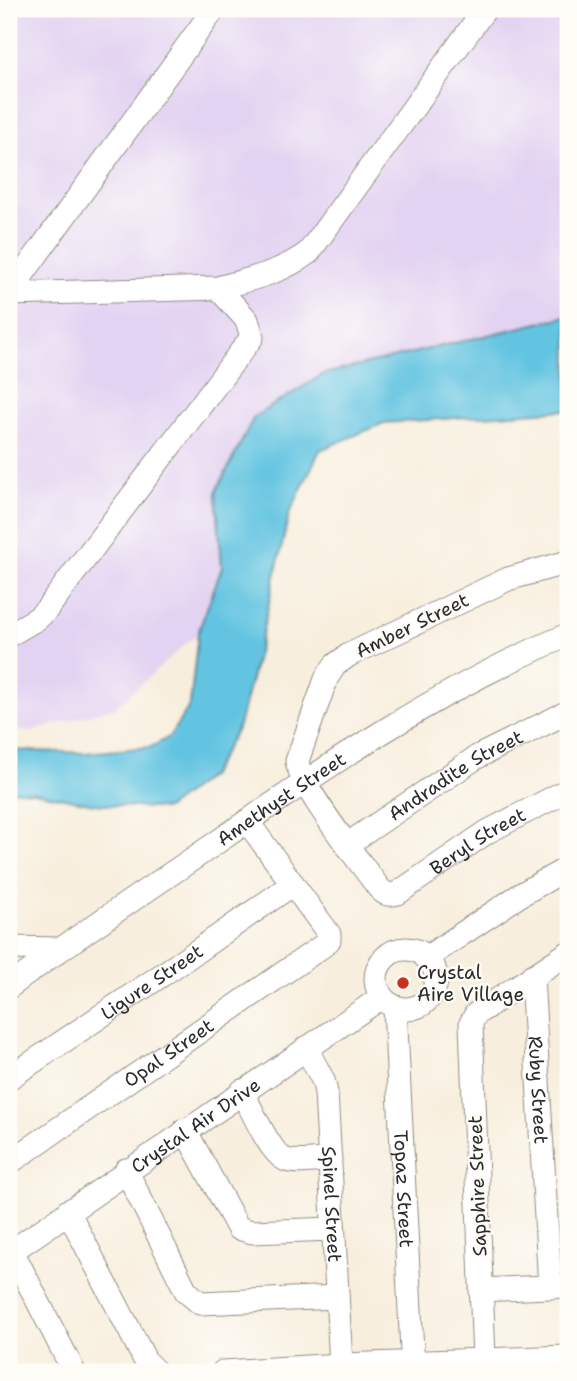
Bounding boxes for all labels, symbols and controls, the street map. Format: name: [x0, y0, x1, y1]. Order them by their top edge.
street label: Amber Street: [352, 587, 473, 664]
street label: Andradite Street: [383, 724, 527, 826]
street label: Amethyst Street: [212, 747, 351, 852]
street label: Beryl Street: [425, 802, 530, 881]
street label: Ligure Street: [96, 939, 208, 1026]
place label: Crystal Aire Village: [417, 960, 524, 1007]
marker: Crystal Aire Village: [395, 975, 411, 991]
street label: Opal Street: [119, 1013, 219, 1093]
street label: Ruby Street: [522, 1035, 554, 1145]
street label: Crystal Air Drive: [126, 1072, 265, 1179]
street label: Sapphire Street: [463, 1115, 492, 1257]
street label: Topaz Street: [388, 1130, 419, 1248]
street label: Spinel Street: [316, 1146, 347, 1263]

